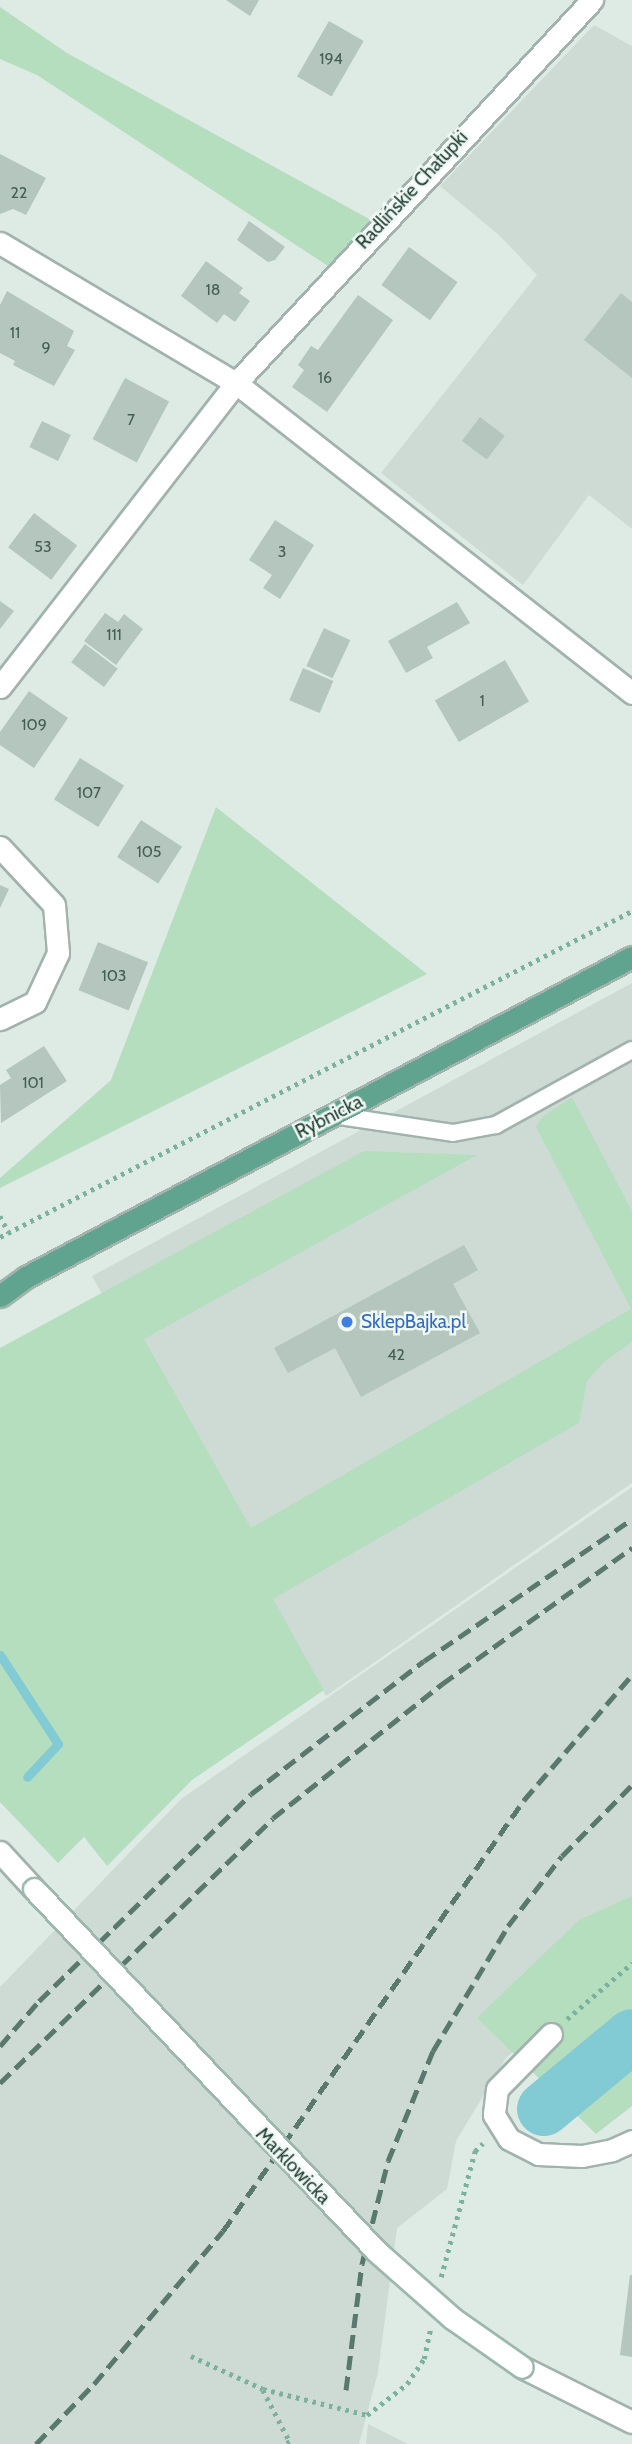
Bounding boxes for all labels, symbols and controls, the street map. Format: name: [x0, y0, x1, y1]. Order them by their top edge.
house number: 194: [319, 49, 343, 69]
street label: Radlińskie Chałupki: [351, 126, 473, 254]
house number: 22: [11, 183, 27, 203]
house number: 18: [206, 280, 220, 300]
house number: 11: [10, 323, 20, 343]
house number: 9: [41, 338, 51, 358]
house number: 16: [318, 368, 332, 388]
house number: 7: [127, 410, 135, 430]
house number: 53: [34, 537, 52, 557]
house number: 3: [278, 542, 286, 562]
house number: 111: [106, 625, 122, 645]
house number: 1: [479, 691, 485, 711]
house number: 109: [21, 715, 47, 735]
house number: 107: [77, 783, 101, 803]
house number: 105: [136, 842, 162, 862]
house number: 103: [101, 966, 127, 986]
house number: 101: [22, 1073, 44, 1093]
street label: Rybnicka: [292, 1090, 366, 1144]
place label: SklepBajka.pl: [361, 1311, 466, 1333]
marker: SklepBajka.pl: [339, 1314, 355, 1330]
house number: 42: [387, 1345, 405, 1365]
street label: Marklowicka: [251, 2123, 335, 2209]

